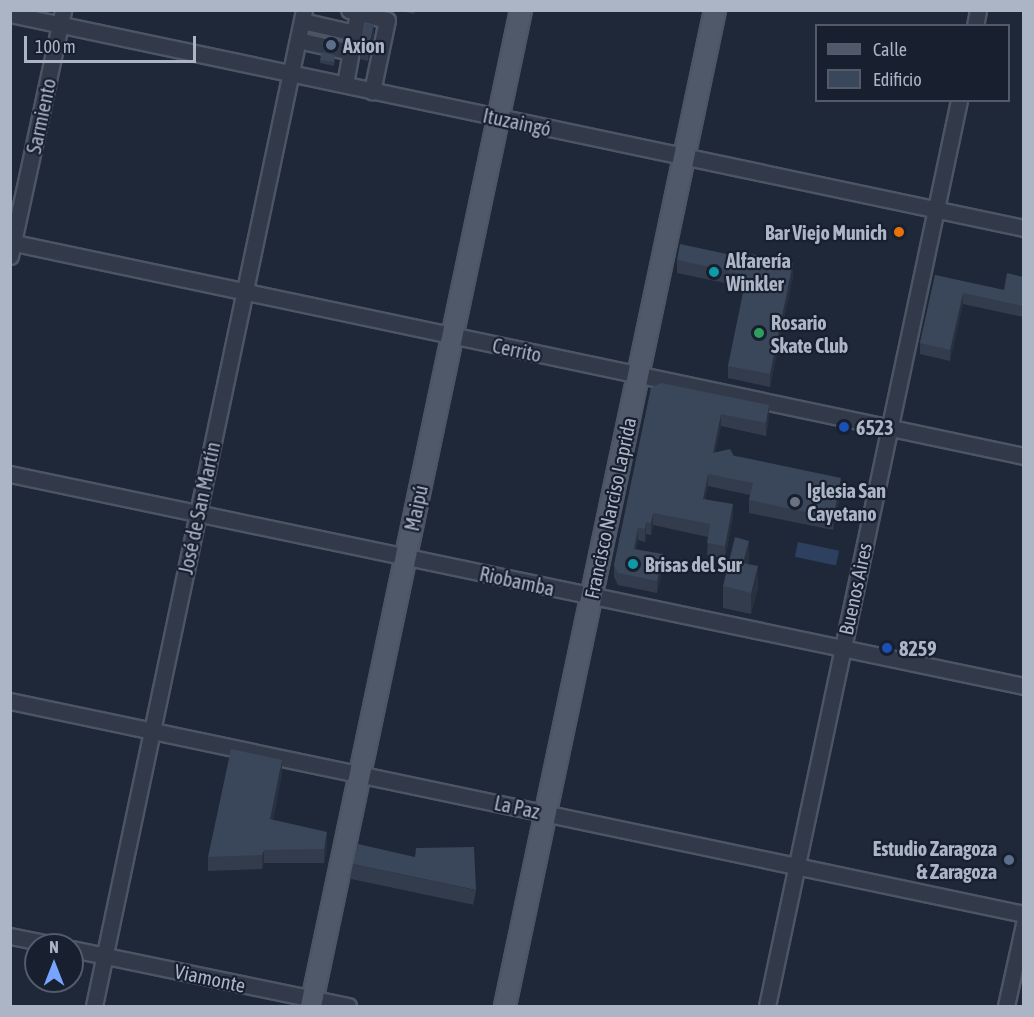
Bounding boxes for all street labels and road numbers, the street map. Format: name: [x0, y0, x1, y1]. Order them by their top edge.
street label: Sarmiento: [21, 76, 61, 156]
street label: Ituzaingó: [481, 103, 553, 141]
street label: Cerrito: [490, 333, 544, 367]
street label: Francisco Narciso Laprida: [579, 415, 641, 601]
street label: José de San Martín: [173, 440, 225, 576]
street label: Maipú: [399, 483, 433, 533]
street label: Buenos Aires: [834, 541, 876, 637]
street label: Riobamba: [477, 561, 557, 601]
street label: La Paz: [492, 791, 542, 823]
street label: Viamonte: [172, 959, 248, 997]

